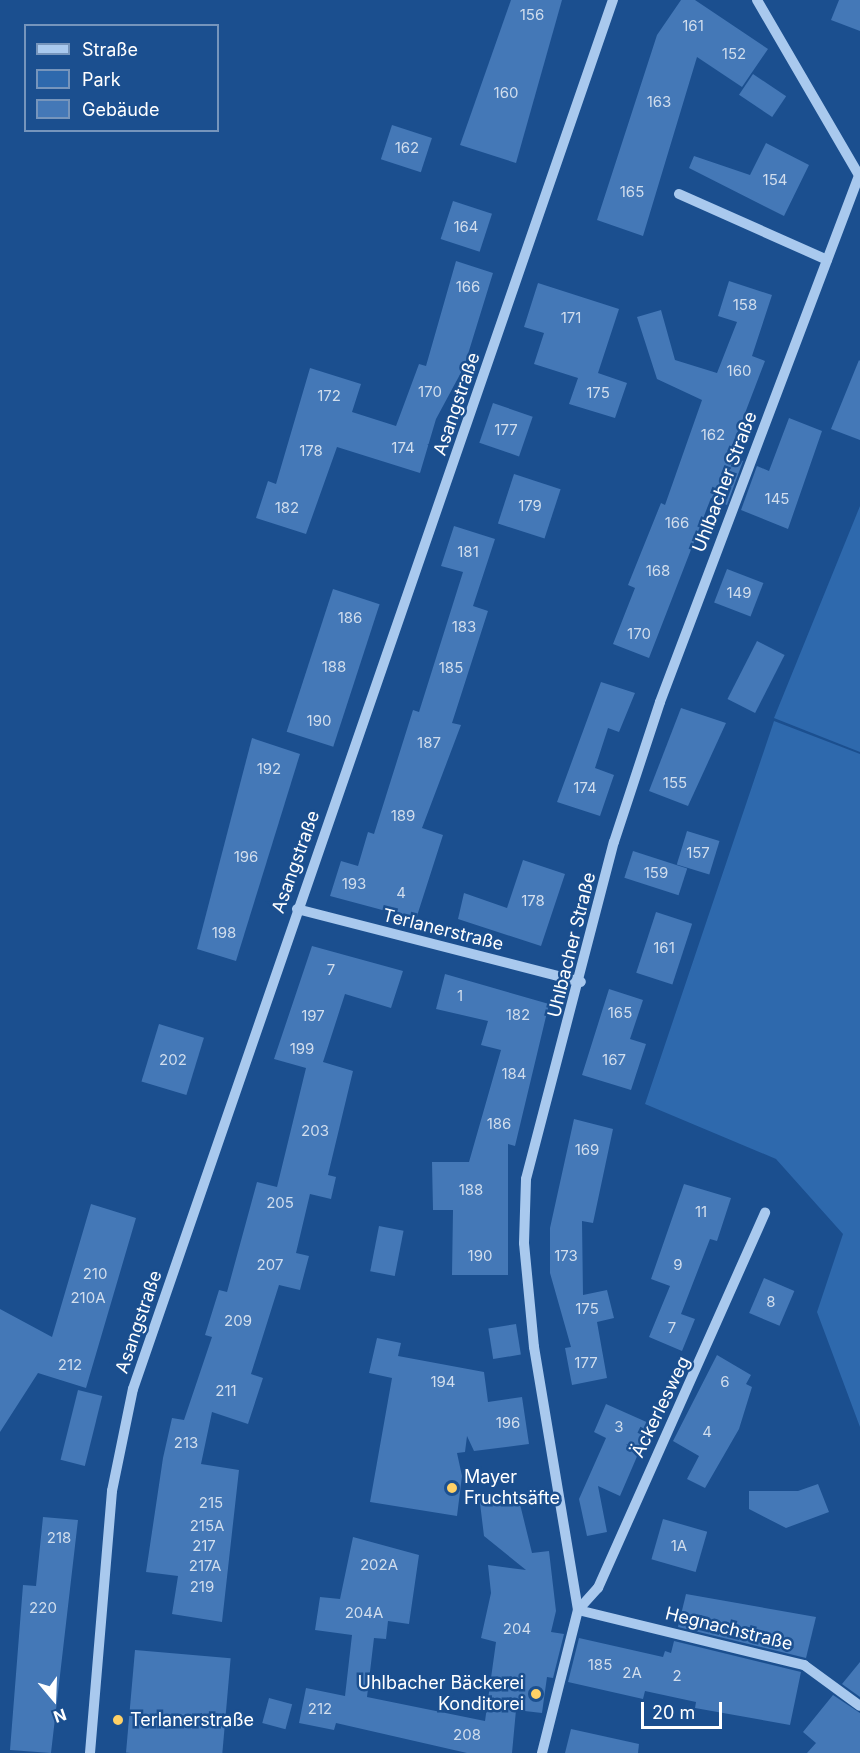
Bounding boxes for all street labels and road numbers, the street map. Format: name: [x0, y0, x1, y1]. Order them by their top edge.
street label: Asangstraße: [429, 350, 485, 458]
street label: Uhlbacher Straße: [688, 409, 762, 555]
street label: Asangstraße: [267, 808, 325, 916]
street label: Uhlbacher Straße: [544, 870, 600, 1020]
street label: Terlanerstraße: [380, 905, 506, 955]
street label: Asangstraße: [111, 1268, 167, 1376]
street label: Äckerlesweg: [627, 1353, 695, 1461]
street label: Hegnachstraße: [663, 1603, 795, 1655]

